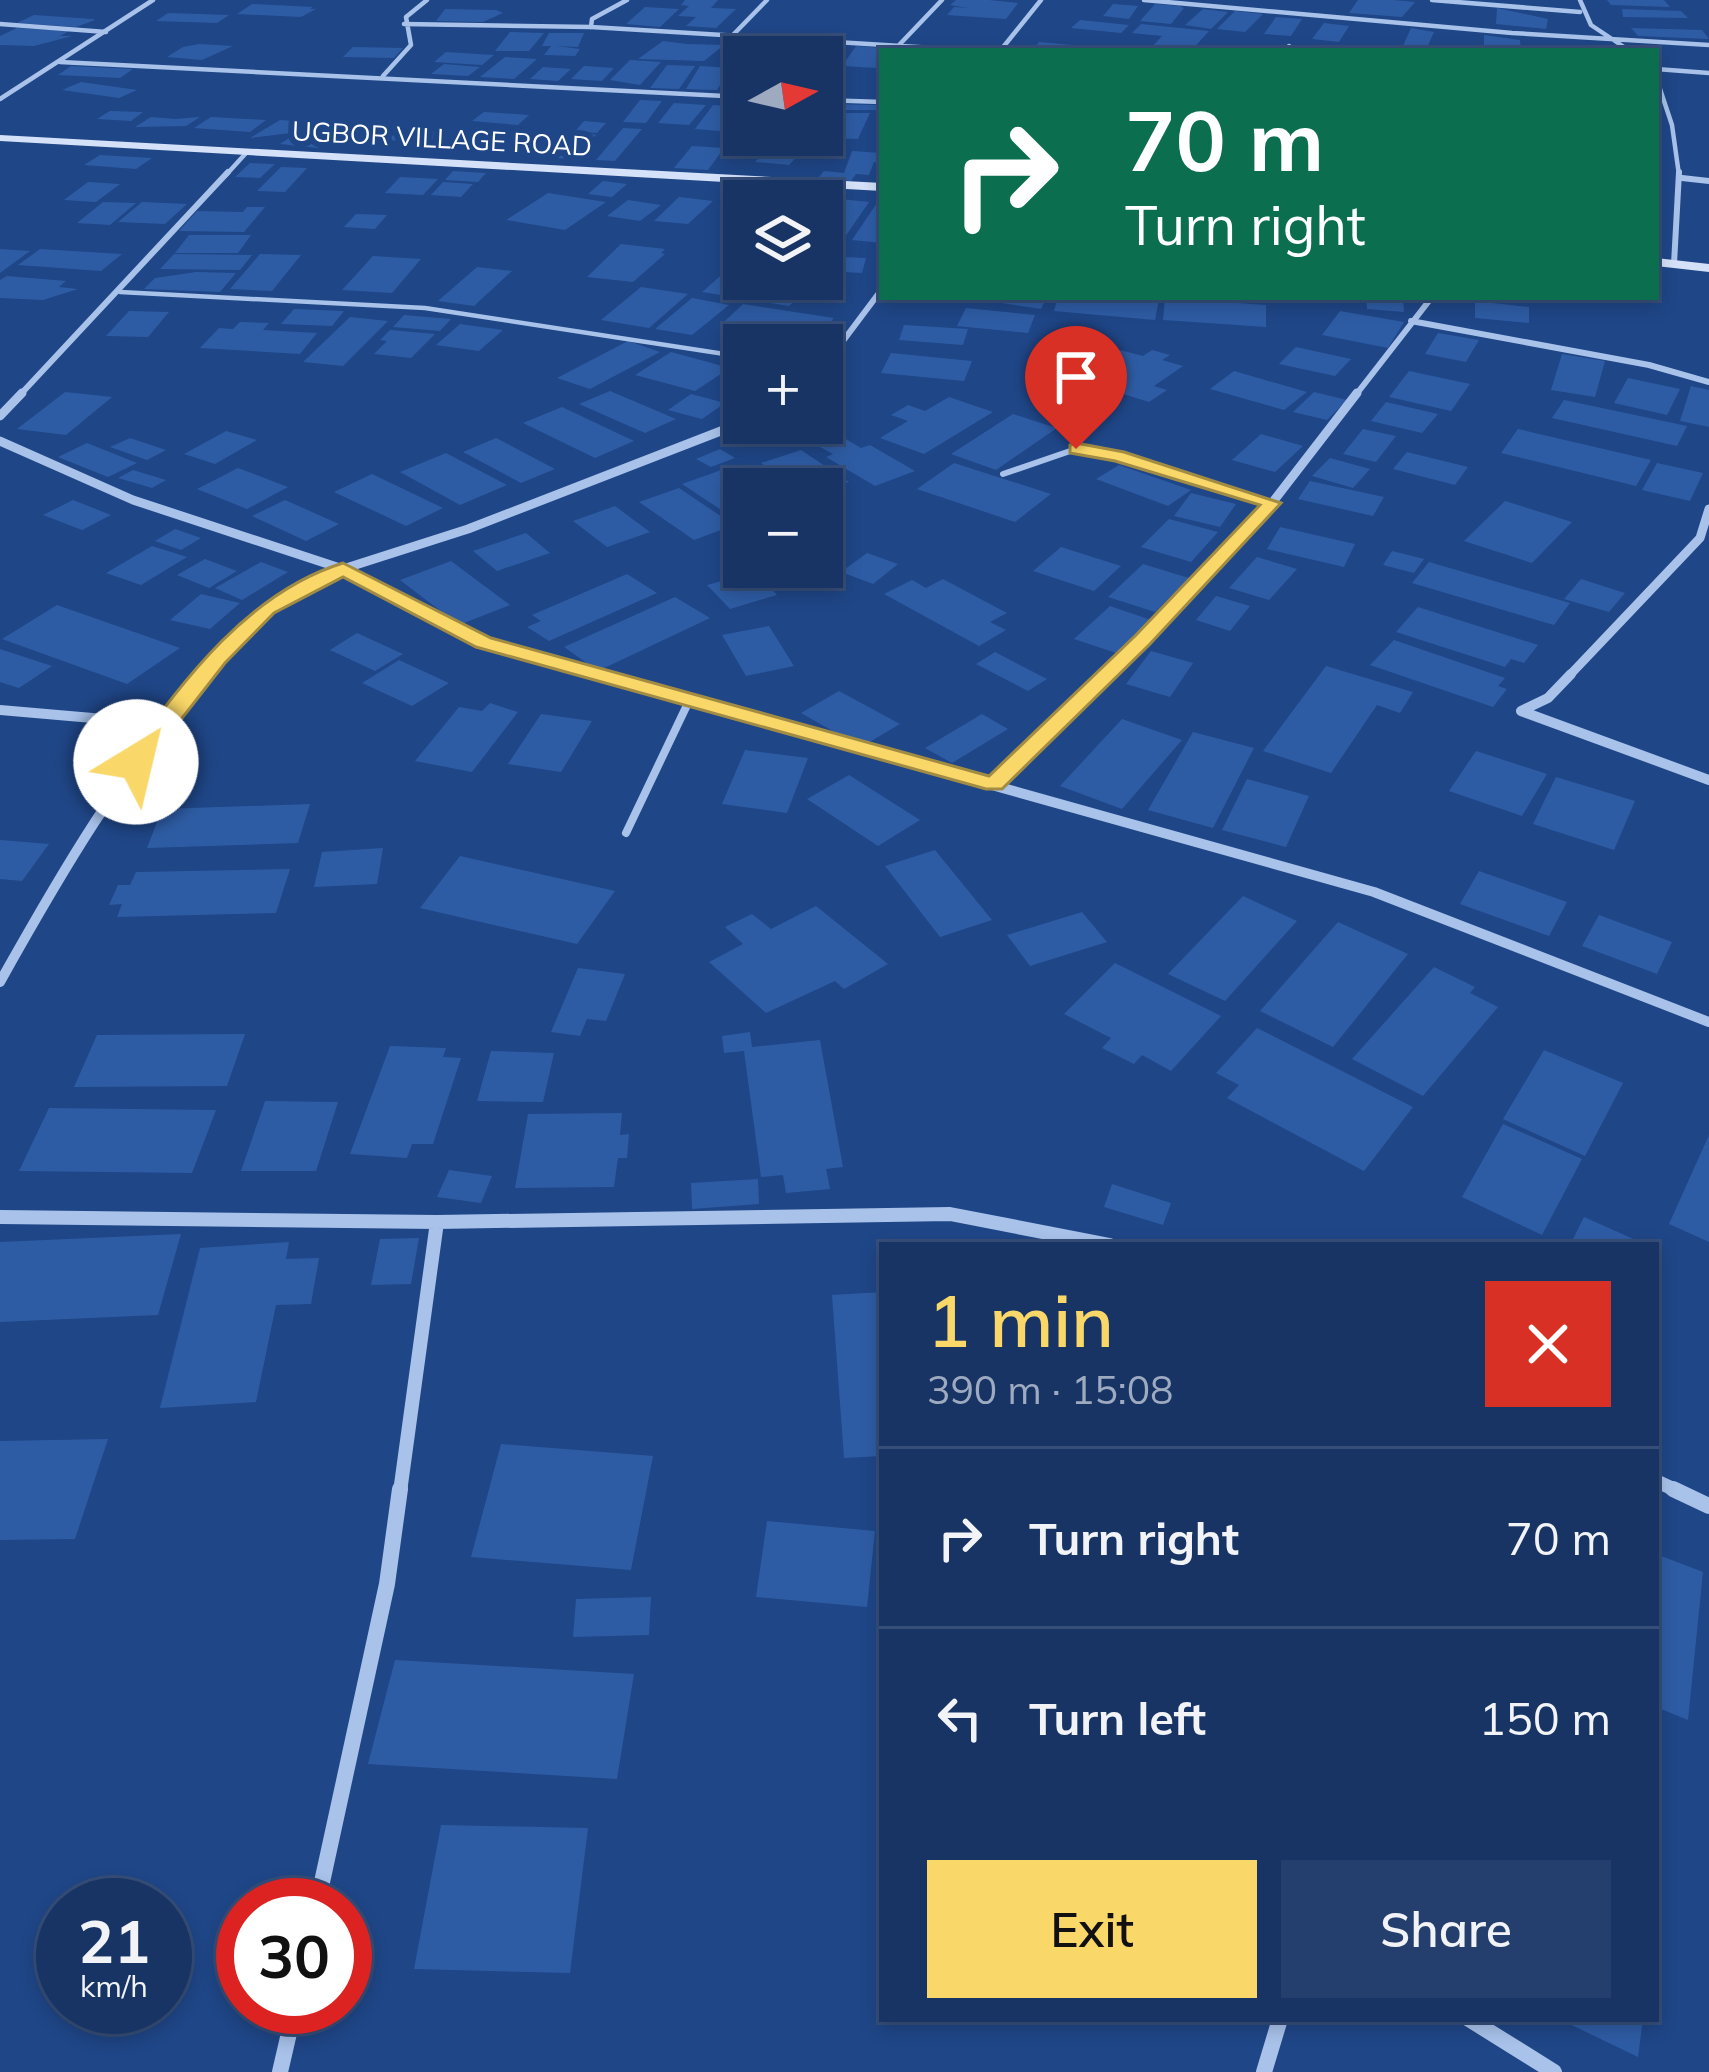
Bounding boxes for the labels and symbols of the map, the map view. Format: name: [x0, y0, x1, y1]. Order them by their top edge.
north arrow: [723, 36, 843, 156]
street label: UGBOR VILLAGE ROAD: [291, 113, 593, 163]
pin: [1025, 326, 1127, 449]
position arrow: [73, 699, 199, 825]
speed limit sign: 30: [216, 1878, 372, 2034]

